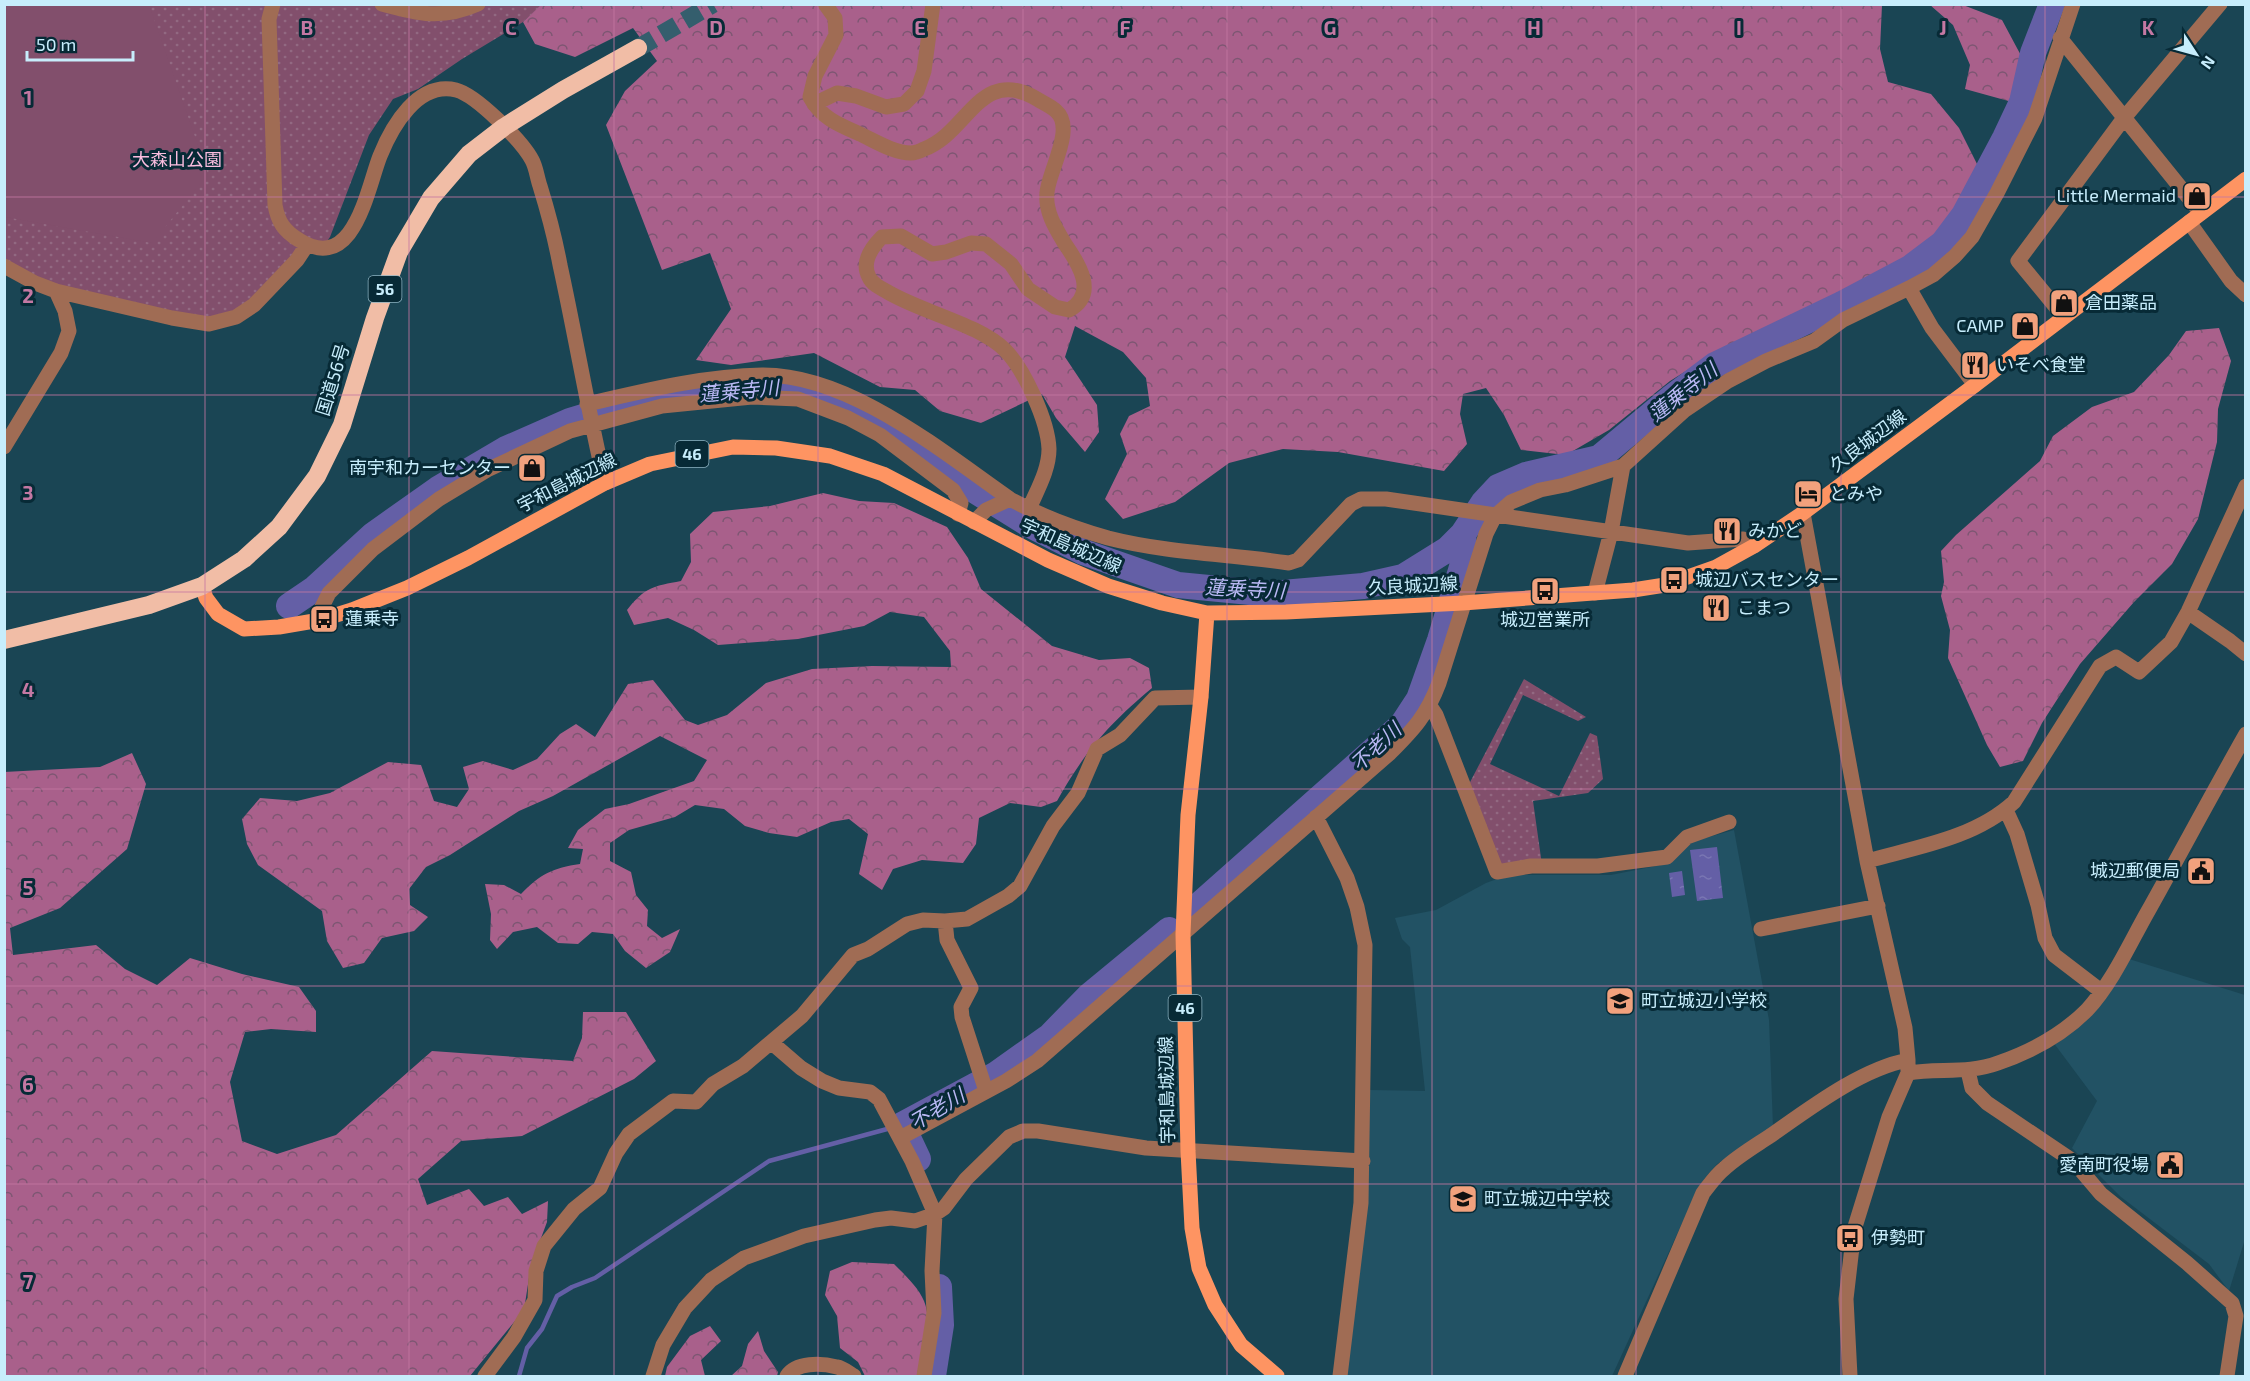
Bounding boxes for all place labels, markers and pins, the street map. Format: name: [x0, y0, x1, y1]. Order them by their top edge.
shop icon: Little Mermaid: [2181, 180, 2213, 212]
place label: Little Mermaid: [2056, 184, 2176, 206]
shop icon: 倉田薬品: [2048, 287, 2080, 319]
place label: 倉田薬品: [2085, 291, 2157, 313]
shop icon: CAMP: [2009, 310, 2041, 342]
place label: CAMP: [1956, 314, 2004, 336]
restaurant icon: いそべ食堂: [1959, 349, 1991, 381]
place label: いそべ食堂: [1996, 353, 2086, 375]
shop icon: 南宇和カーセンター: [516, 452, 548, 484]
place label: 南宇和カーセンター: [349, 456, 511, 478]
hotel icon: とみや: [1792, 478, 1824, 510]
place label: とみや: [1829, 482, 1883, 504]
restaurant icon: みかど: [1711, 515, 1743, 547]
place label: みかど: [1748, 519, 1802, 541]
bus stop icon: 城辺バスセンター: [1658, 564, 1690, 596]
place label: 城辺バスセンター: [1695, 568, 1839, 590]
bus stop icon: 城辺営業所: [1529, 575, 1561, 607]
restaurant icon: こまつ: [1700, 592, 1732, 624]
place label: こまつ: [1737, 596, 1791, 618]
bus stop icon: 蓮乗寺: [308, 603, 340, 635]
place label: 蓮乗寺: [345, 607, 399, 629]
place label: 城辺営業所: [1500, 608, 1590, 630]
public building icon: 城辺郵便局: [2185, 855, 2217, 887]
place label: 城辺郵便局: [2090, 859, 2180, 881]
school or university icon: 町立城辺小学校: [1604, 985, 1636, 1017]
place label: 町立城辺小学校: [1641, 989, 1767, 1011]
public building icon: 愛南町役場: [2154, 1149, 2186, 1181]
place label: 愛南町役場: [2059, 1153, 2149, 1175]
school or university icon: 町立城辺中学校: [1447, 1183, 1479, 1215]
place label: 町立城辺中学校: [1484, 1187, 1610, 1209]
bus stop icon: 伊勢町: [1834, 1222, 1866, 1254]
place label: 伊勢町: [1871, 1226, 1925, 1248]

